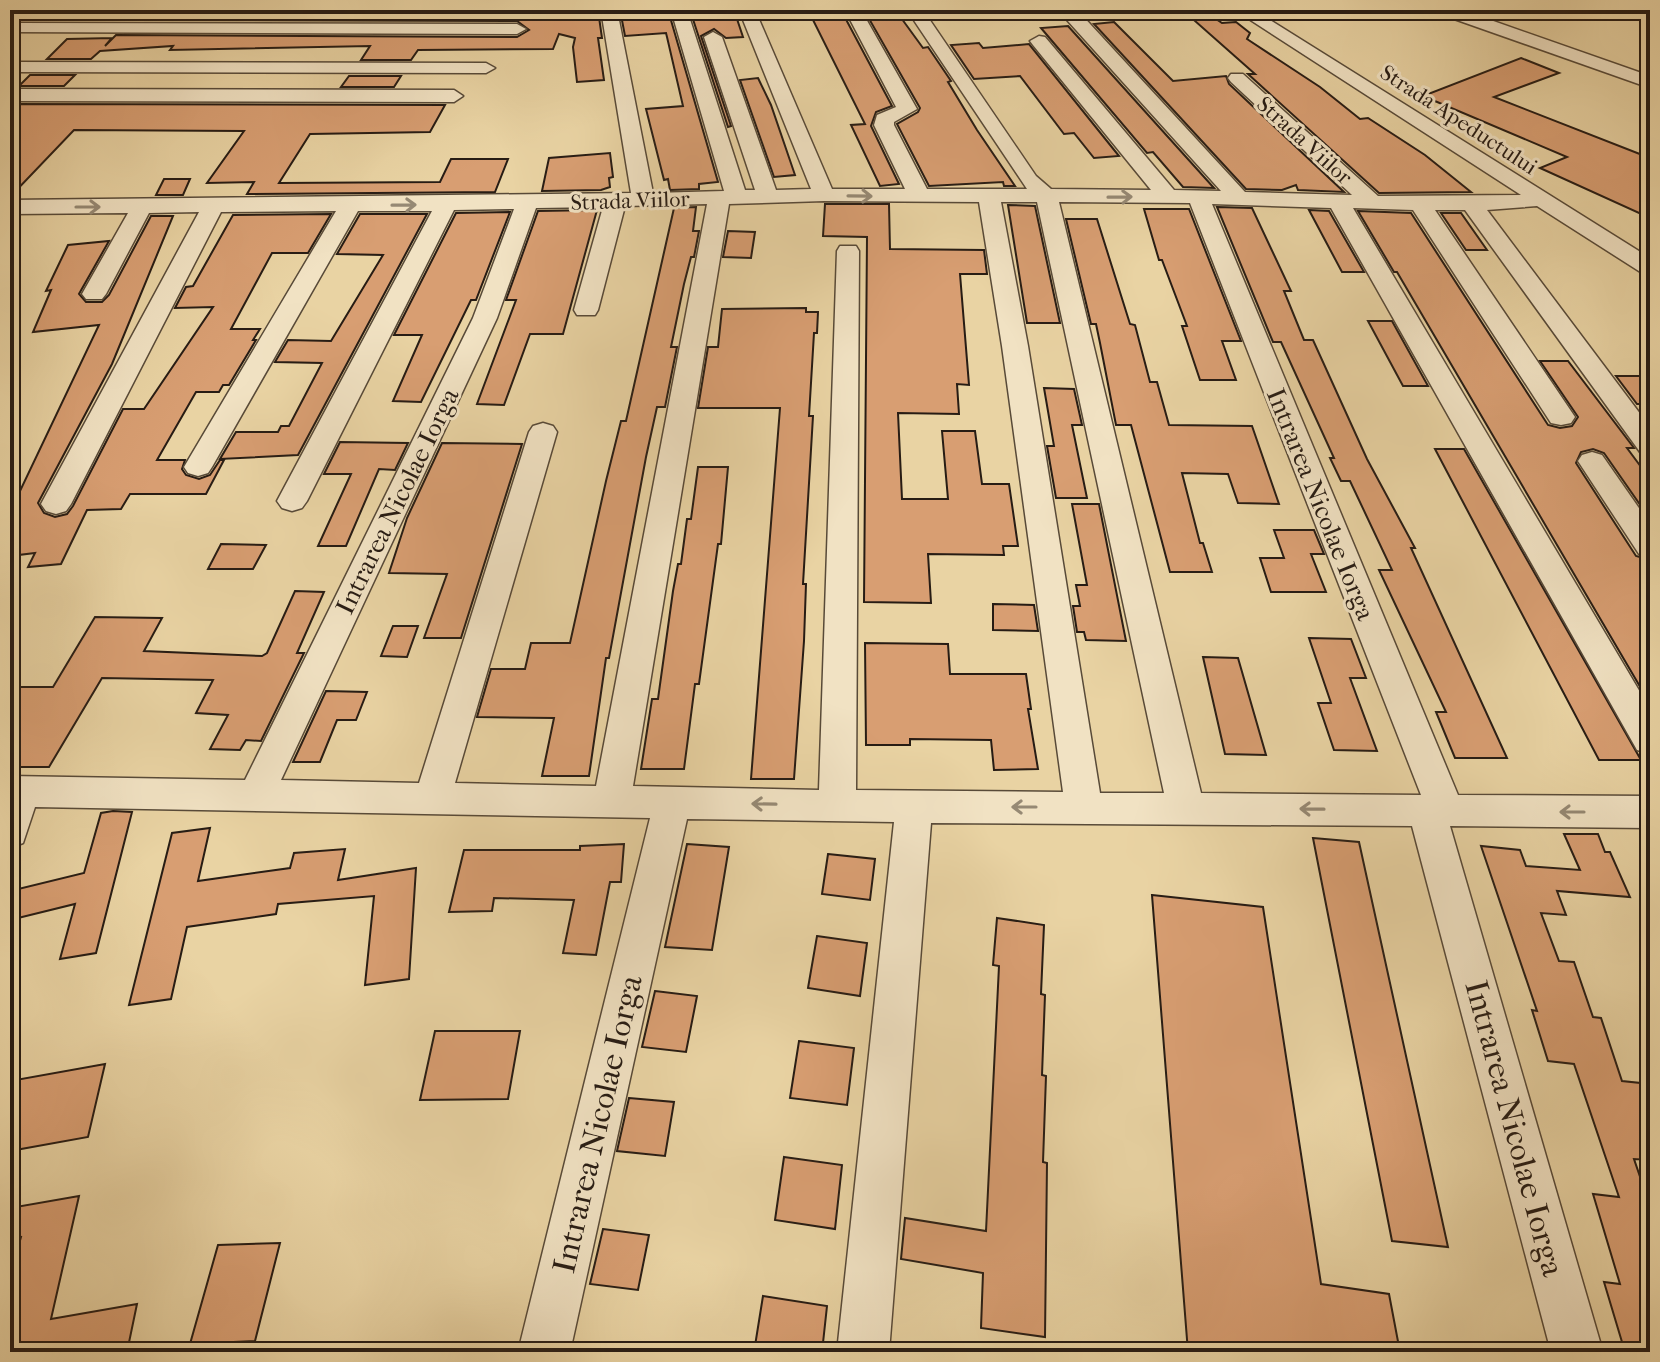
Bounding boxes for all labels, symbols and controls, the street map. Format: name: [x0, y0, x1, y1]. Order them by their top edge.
street label: Strada Apeductului: [1375, 59, 1542, 181]
street label: Strada Viilor: [1251, 91, 1358, 191]
street label: Strada Viilor: [570, 186, 691, 216]
one-way arrow: [846, 188, 873, 203]
one-way arrow: [1106, 189, 1133, 204]
one-way arrow: [390, 197, 417, 213]
one-way arrow: [74, 200, 101, 215]
street label: Intrarea Nicolae Iorga: [329, 382, 466, 619]
street label: Intrarea Nicolae Iorga: [1260, 384, 1382, 626]
one-way arrow: [751, 797, 778, 812]
one-way arrow: [1011, 799, 1038, 815]
one-way arrow: [1299, 802, 1326, 817]
one-way arrow: [1559, 804, 1586, 820]
street label: Intrarea Nicolae Iorga: [545, 970, 650, 1277]
street label: Intrarea Nicolae Iorga: [1457, 976, 1572, 1281]

